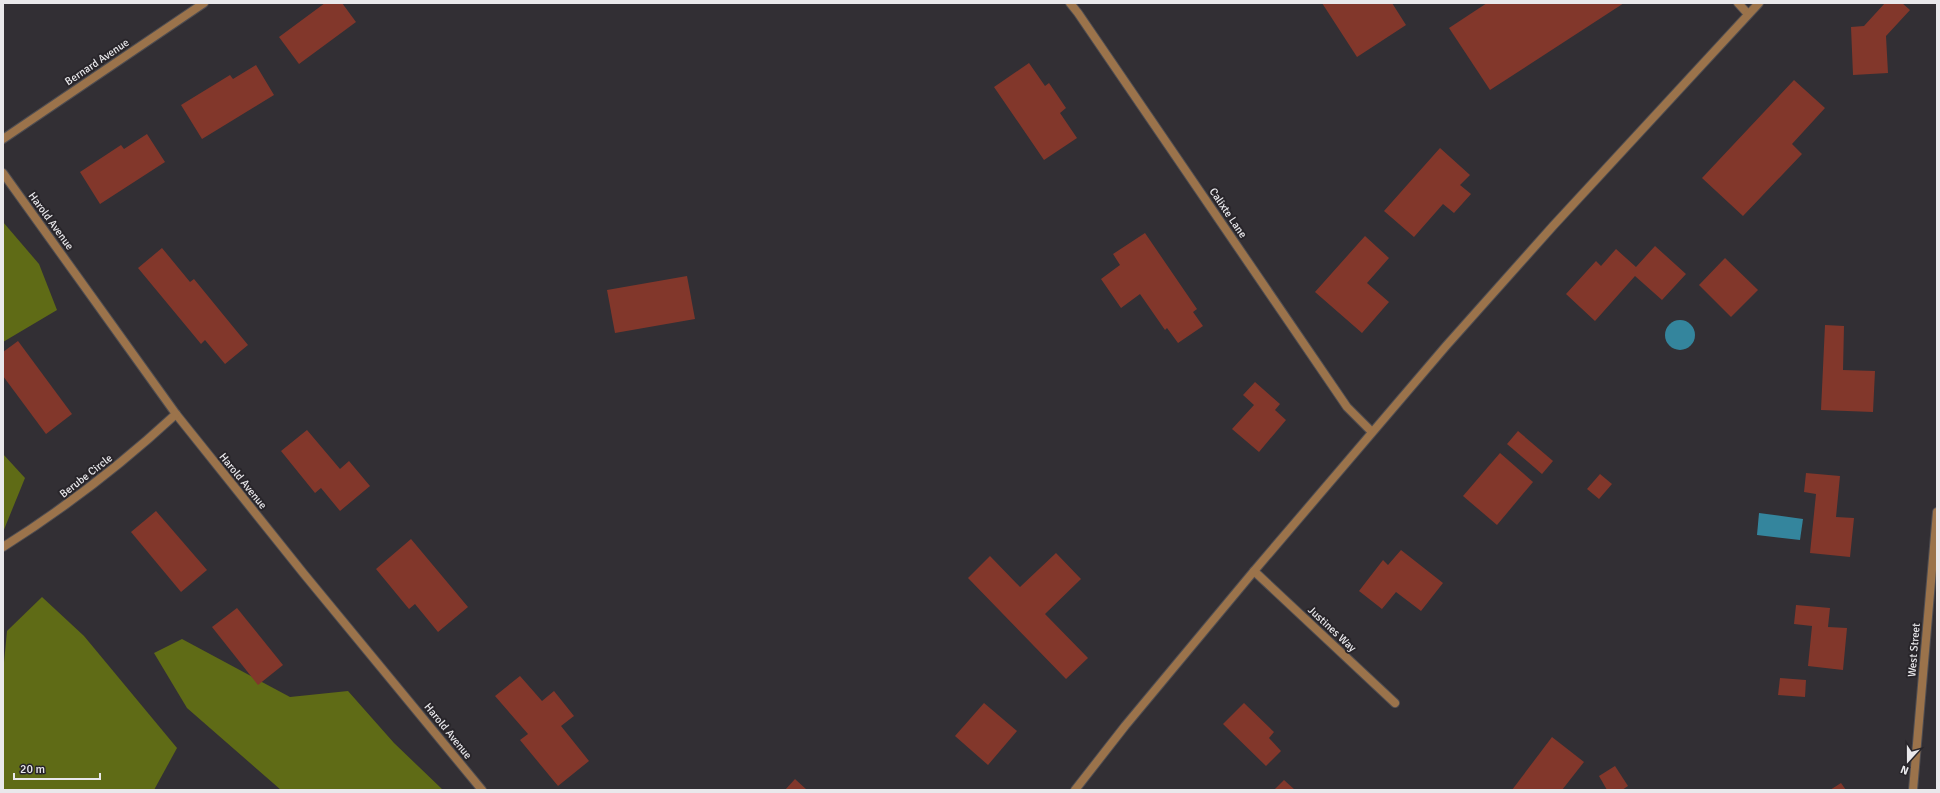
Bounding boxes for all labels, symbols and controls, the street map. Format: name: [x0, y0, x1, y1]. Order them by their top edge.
street label: Bernard Avenue: [63, 36, 131, 88]
street label: Calixte Lane: [1206, 185, 1250, 241]
street label: Harold Avenue: [26, 190, 76, 252]
street label: Harold Avenue: [216, 450, 270, 512]
street label: Berube Circle: [57, 451, 115, 501]
street label: Justines Way: [1305, 603, 1359, 655]
street label: West Street: [1905, 622, 1923, 678]
street label: Harold Avenue: [421, 700, 475, 762]
north arrow: [1888, 741, 1928, 781]
scale bar: [14, 755, 100, 781]
text: 20 m: [20, 762, 45, 777]
text: N: [1899, 762, 1910, 777]

